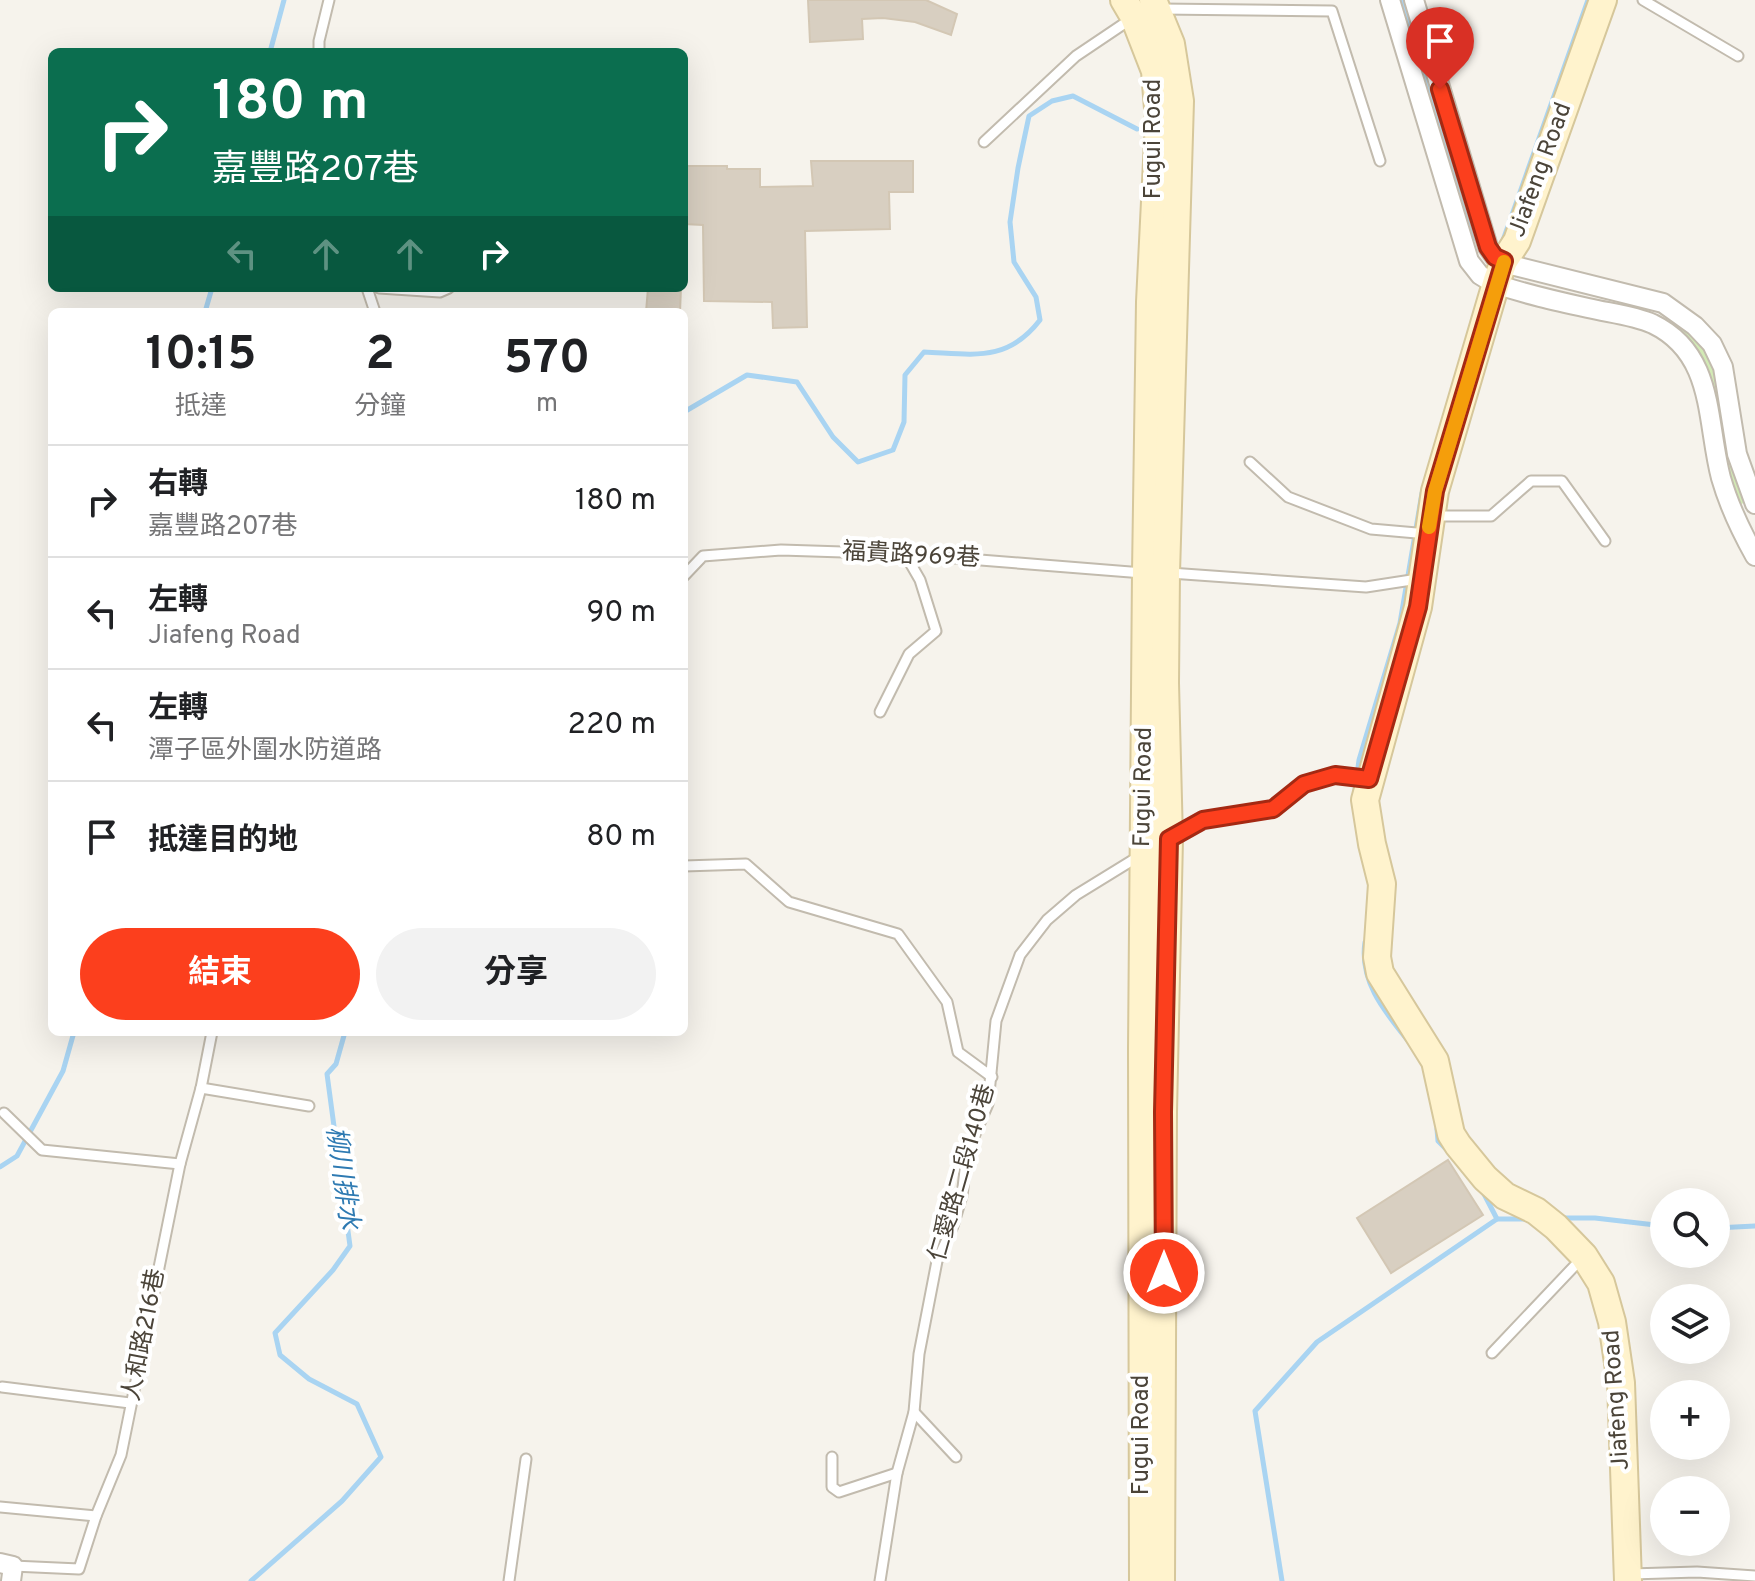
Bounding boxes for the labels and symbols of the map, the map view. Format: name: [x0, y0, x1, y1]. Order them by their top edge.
pin: [1406, 7, 1474, 89]
street label: Fugui Road: [1139, 79, 1169, 199]
street label: Jiafeng Road: [1503, 99, 1579, 241]
street label: 福貴路969巷: [841, 537, 981, 575]
street label: Fugui Road: [1128, 727, 1160, 847]
street label: 仁愛路二段140巷: [923, 1081, 1003, 1265]
water label: 柳川排水: [317, 1124, 365, 1233]
position arrow: [1122, 1231, 1206, 1315]
street label: 人和路216巷: [117, 1266, 173, 1404]
street label: Jiafeng Road: [1597, 1329, 1637, 1471]
street label: Fugui Road: [1127, 1375, 1157, 1495]

